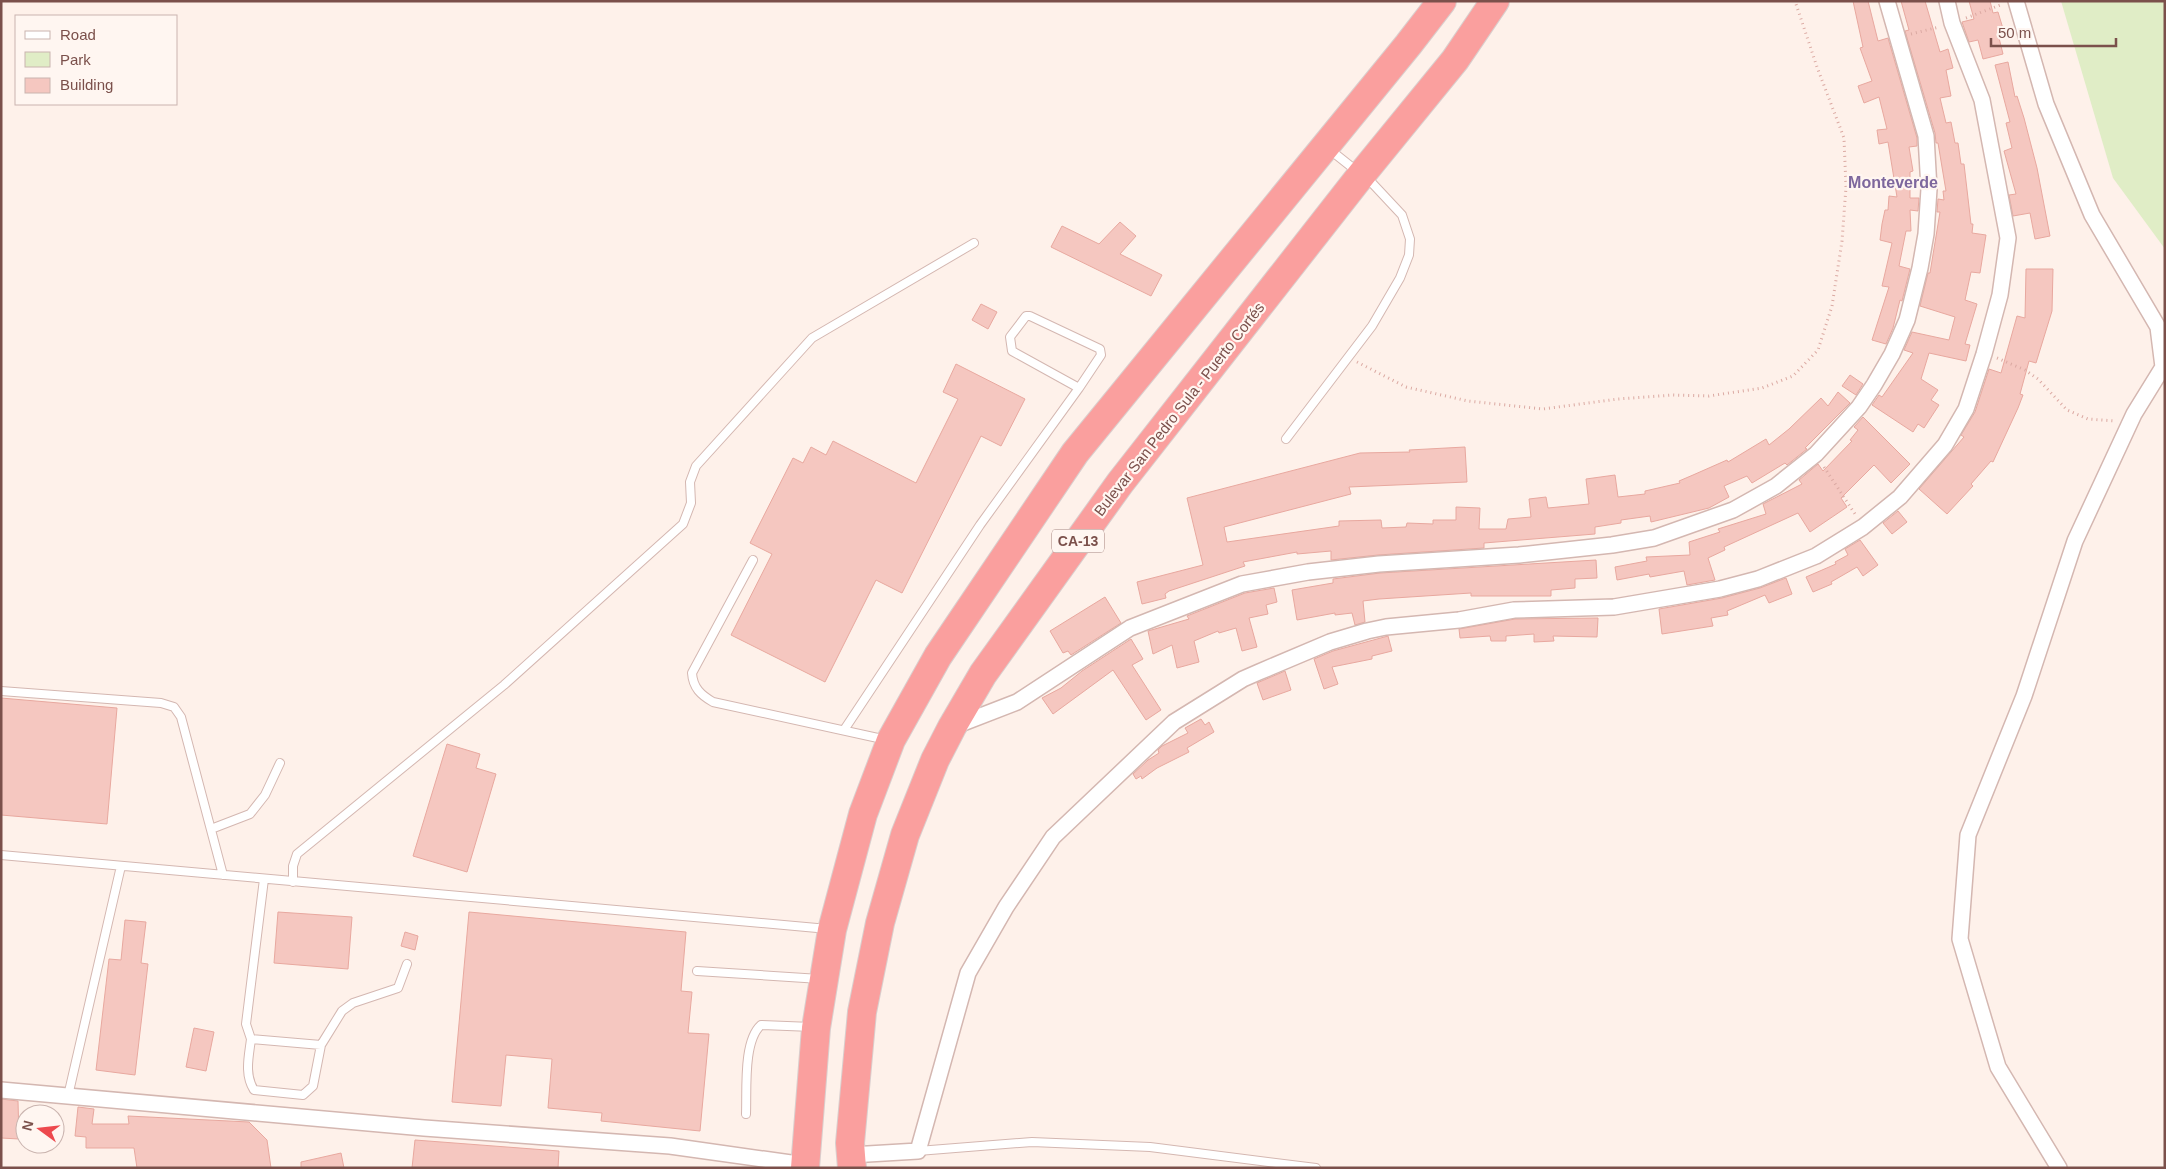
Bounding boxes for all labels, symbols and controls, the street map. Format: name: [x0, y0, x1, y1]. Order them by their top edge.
legend: [15, 15, 178, 105]
scale bar: [1991, 15, 2116, 47]
text: 50 m: [1998, 24, 2031, 41]
text: Road: [60, 26, 96, 43]
text: Park: [60, 51, 91, 68]
text: Building: [60, 76, 113, 93]
district label: Monteverde: [1848, 174, 1938, 191]
street label: Bulevar San Pedro Sula - Puerto Cortés: [1090, 299, 1268, 519]
road number: CA-13: [1052, 530, 1104, 552]
north arrow: [15, 1104, 65, 1154]
text: N: [18, 1119, 36, 1133]

